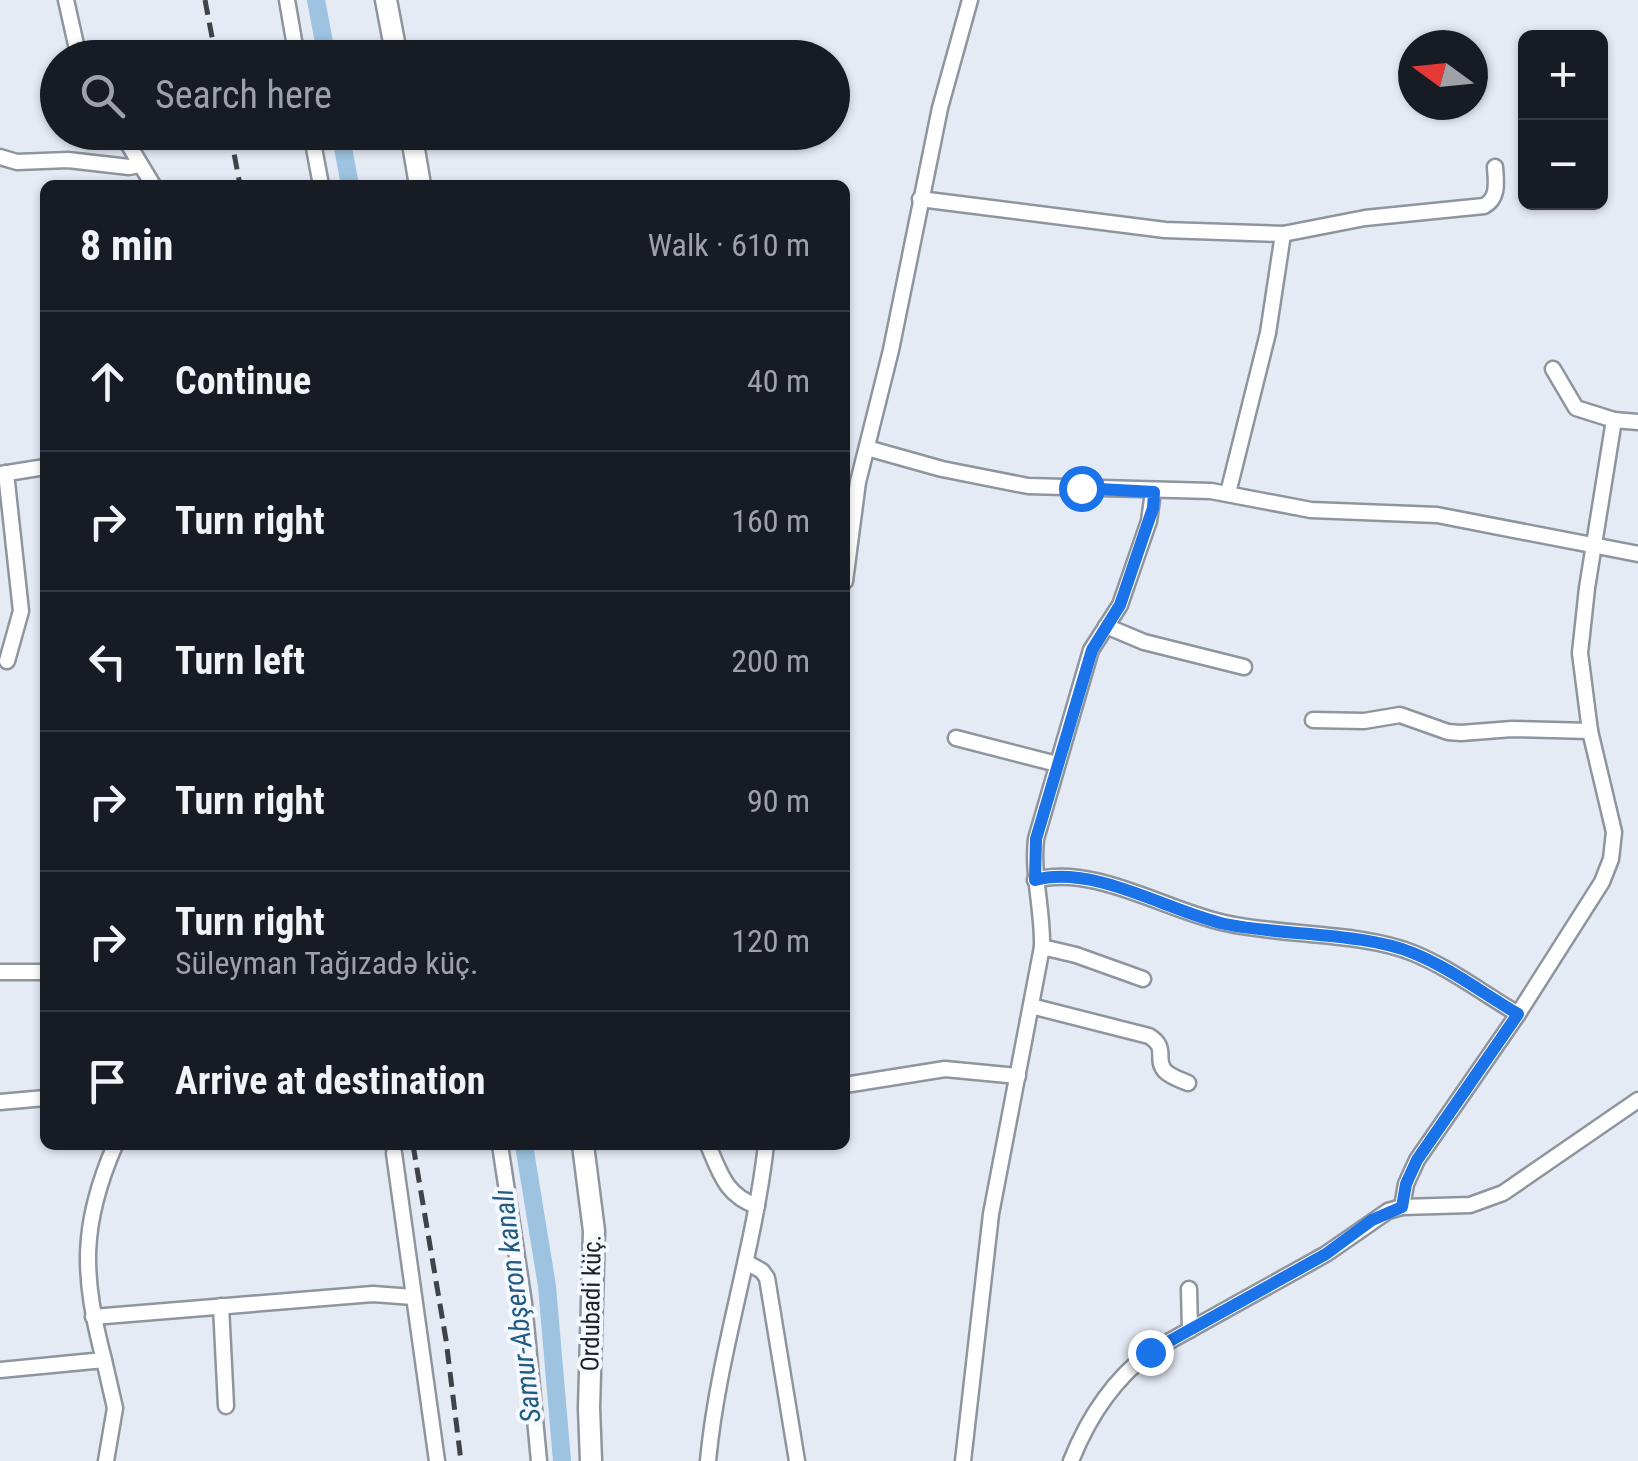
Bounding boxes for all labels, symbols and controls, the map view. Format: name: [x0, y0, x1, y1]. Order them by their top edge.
north arrow: [1398, 30, 1488, 120]
map controls: [1518, 30, 1608, 210]
button: +: [1518, 30, 1608, 120]
search box: [40, 40, 850, 150]
icon: search: [75, 68, 130, 123]
text: Search here: [155, 73, 332, 117]
button: −: [1518, 120, 1608, 210]
text: 8 min: [80, 221, 173, 270]
text: Walk · 610 m: [648, 226, 810, 264]
icon: ahead: [80, 354, 135, 409]
text: Continue: [175, 359, 311, 403]
text: 40 m: [747, 362, 810, 400]
route start: [1059, 466, 1105, 512]
icon: right: [80, 494, 135, 549]
text: Turn right: [175, 499, 325, 543]
text: 160 m: [731, 502, 810, 540]
icon: left: [80, 634, 135, 689]
text: Turn left: [175, 639, 305, 683]
text: 200 m: [731, 642, 810, 680]
icon: right: [80, 774, 135, 829]
text: Turn right: [175, 779, 325, 823]
text: 90 m: [747, 782, 810, 820]
text: Turn right: [175, 900, 325, 944]
icon: right: [80, 914, 135, 969]
text: 120 m: [731, 922, 810, 960]
text: Süleyman Tağızadə küç.: [175, 944, 478, 982]
icon: arrive: [80, 1054, 135, 1109]
text: Arrive at destination: [175, 1059, 485, 1103]
water label: Samur-Abşeron kanalı: [486, 1187, 548, 1425]
street label: Ordubadi küç.: [575, 1234, 607, 1372]
route end: [1128, 1330, 1174, 1376]

